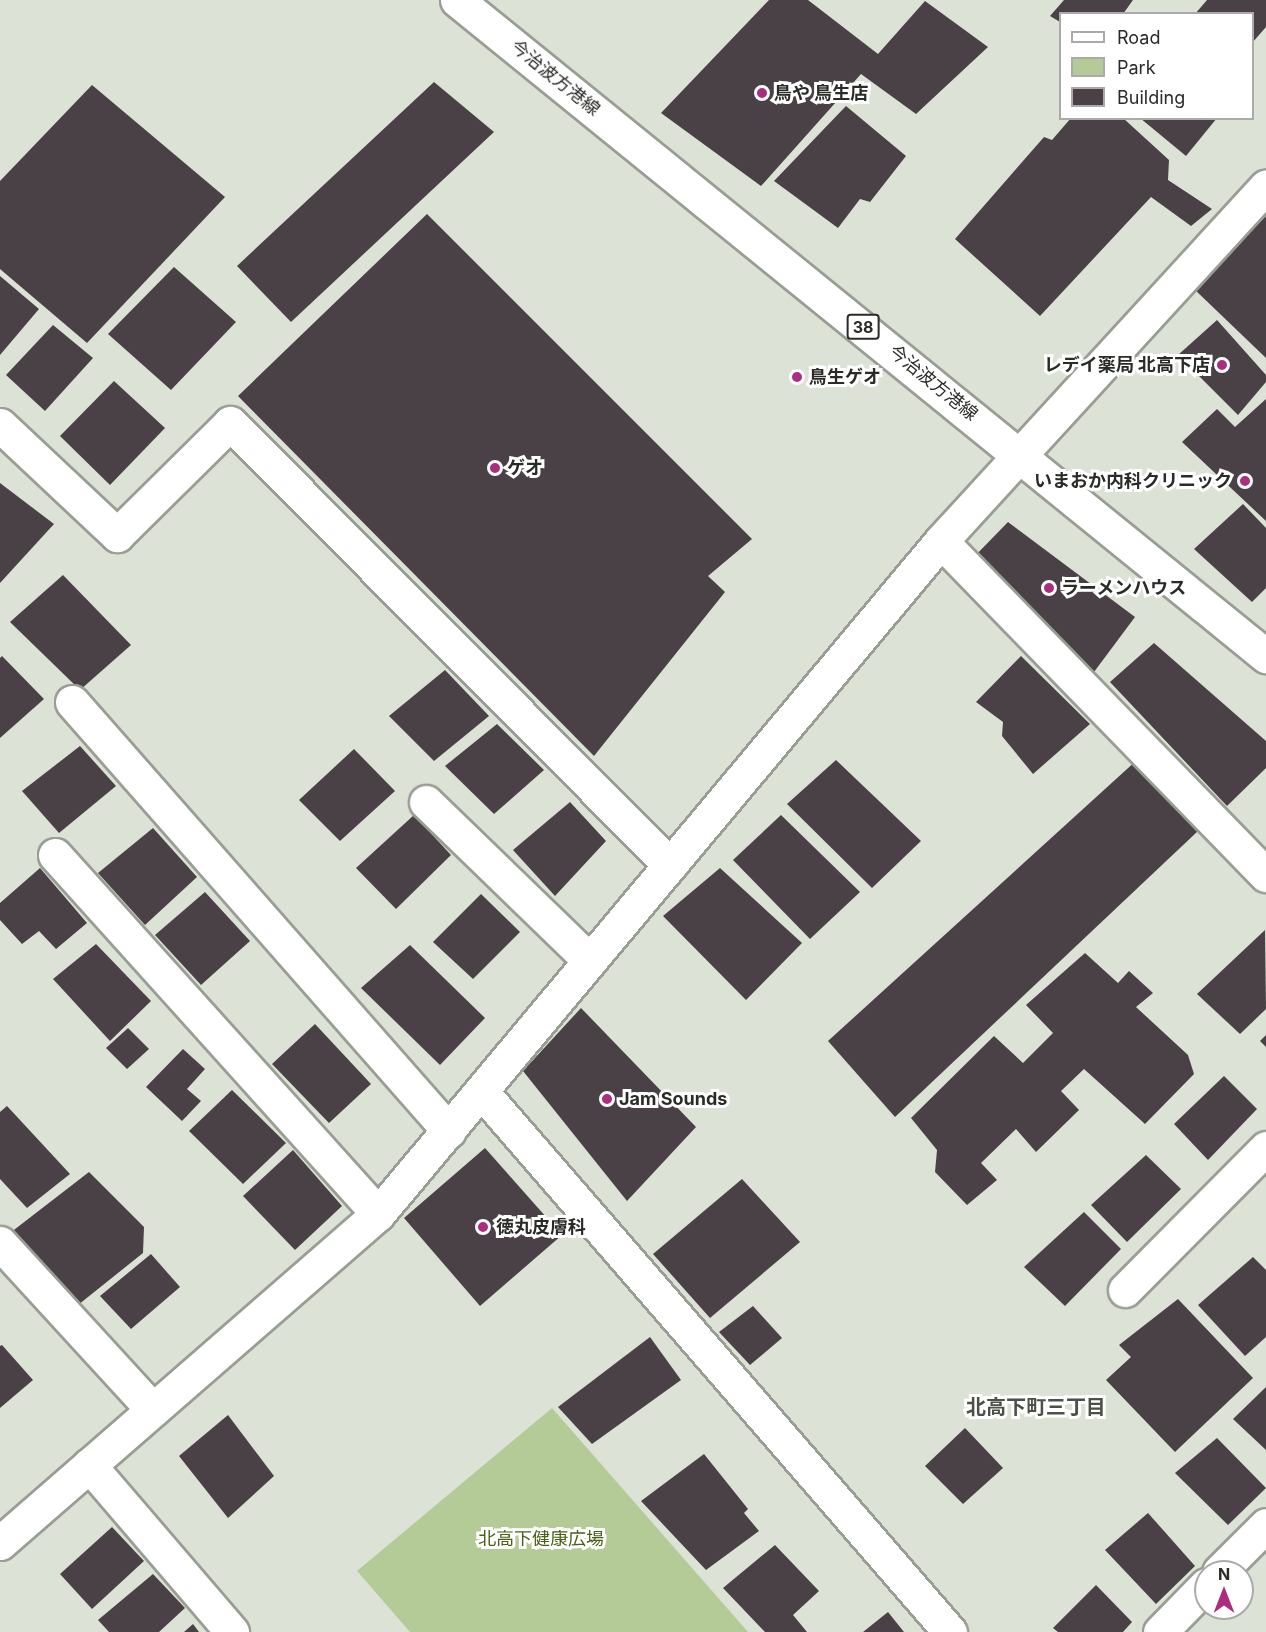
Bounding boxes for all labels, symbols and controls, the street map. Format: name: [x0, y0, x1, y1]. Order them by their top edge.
legend: [1059, 12, 1254, 120]
text: Road: [1117, 27, 1160, 48]
street label: 今治波方港線: [506, 36, 604, 120]
text: Park: [1117, 57, 1156, 78]
place label: 鳥や 鳥生店: [774, 82, 868, 104]
marker: 鳥や 鳥生店: [755, 86, 769, 100]
text: Building: [1117, 87, 1185, 108]
road number: 38: [846, 314, 880, 340]
street label: 今治波方港線: [884, 341, 982, 425]
place label: レデイ薬局 北高下店: [1044, 354, 1210, 376]
marker: レデイ薬局 北高下店: [1215, 358, 1229, 372]
place label: 鳥生ゲオ: [809, 366, 881, 388]
marker: 鳥生ゲオ: [790, 370, 804, 384]
place label: ゲオ: [507, 457, 543, 479]
marker: ゲオ: [488, 461, 502, 475]
place label: いまおか内科クリニック: [1034, 470, 1232, 492]
marker: いまおか内科クリニック: [1236, 472, 1254, 490]
place label: ラーメンハウス: [1061, 577, 1187, 599]
marker: ラーメンハウス: [1042, 581, 1056, 595]
place label: Jam Sounds: [619, 1088, 727, 1110]
marker: Jam Sounds: [600, 1092, 614, 1106]
place label: 徳丸皮膚科: [496, 1216, 586, 1238]
marker: 徳丸皮膚科: [474, 1218, 492, 1236]
district label: 北高下町三丁目: [966, 1395, 1106, 1419]
park label: 北高下健康広場: [478, 1528, 604, 1550]
north arrow: [1194, 1560, 1254, 1620]
text: N: [1218, 1564, 1230, 1584]

